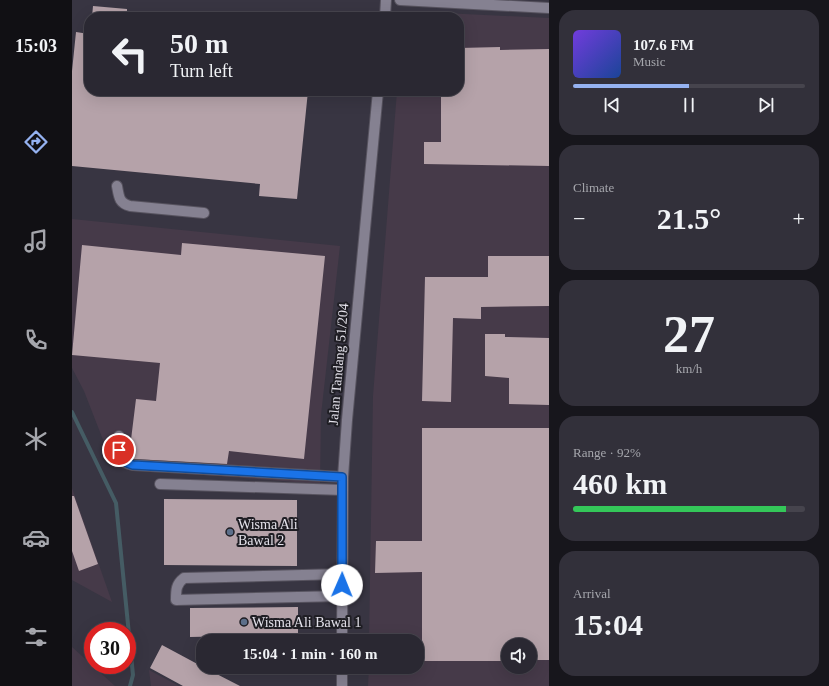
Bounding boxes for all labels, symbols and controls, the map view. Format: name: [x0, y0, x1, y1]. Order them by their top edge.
icon: left: [104, 28, 156, 80]
text: 50 m: [170, 28, 228, 59]
text: 15:03: [15, 36, 57, 56]
text: 107.6 FM: [633, 37, 694, 53]
text: Music: [633, 54, 666, 69]
text: Turn left: [170, 61, 233, 81]
icon: previous: [601, 94, 623, 116]
icon: pause: [678, 94, 700, 116]
icon: next: [755, 94, 777, 116]
icon: directions: [22, 128, 50, 156]
text: Climate: [573, 180, 614, 195]
text: 21.5°: [657, 202, 721, 235]
text: −: [573, 206, 585, 231]
text: +: [793, 206, 805, 231]
icon: music: [22, 227, 50, 255]
street label: Jalan Tandang 51/204: [326, 302, 351, 426]
text: 27: [663, 306, 715, 363]
icon: phone: [22, 326, 50, 354]
text: km/h: [676, 361, 702, 376]
icon: climate: [22, 425, 50, 453]
pin: [102, 433, 136, 467]
icon: arrive: [108, 439, 130, 461]
text: Range · 92%: [573, 445, 641, 460]
text: 460 km: [573, 467, 667, 500]
place label: Wisma Ali Bawal 2: [238, 517, 298, 548]
icon: car: [22, 524, 50, 552]
marker: Wisma Ali Bawal 2: [225, 527, 235, 537]
position arrow: [321, 564, 363, 606]
text: Arrival: [573, 586, 611, 601]
text: 15:04: [573, 608, 643, 641]
place label: Wisma Ali Bawal 1: [252, 615, 361, 630]
marker: Wisma Ali Bawal 1: [239, 617, 249, 627]
speed limit sign: 30: [84, 622, 136, 674]
icon: filters: [22, 623, 50, 651]
map controls: [501, 638, 537, 674]
button: sound: [501, 638, 537, 674]
text: 15:04 · 1 min · 160 m: [243, 646, 378, 662]

